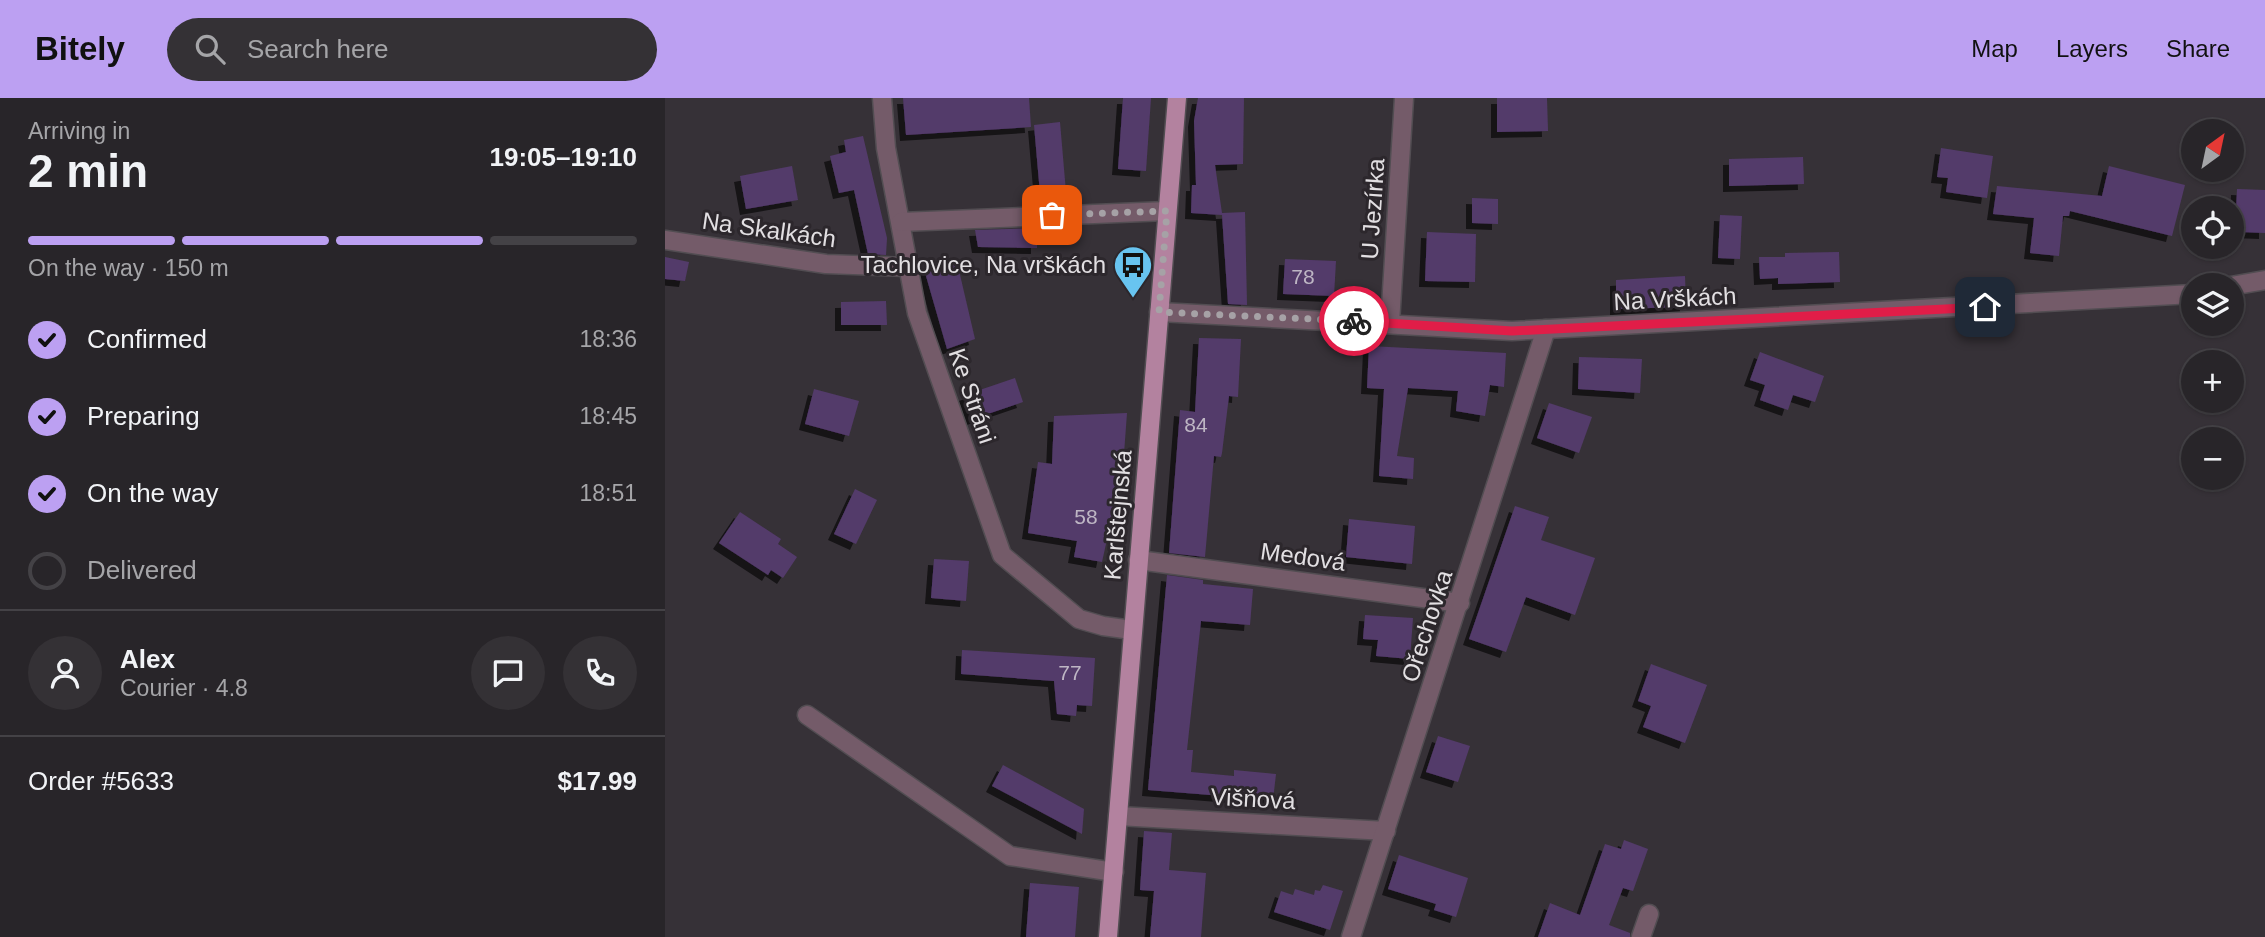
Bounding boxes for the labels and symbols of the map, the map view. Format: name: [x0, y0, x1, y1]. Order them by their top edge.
north arrow: [2181, 119, 2243, 182]
street label: U Jezírka: [1355, 157, 1390, 260]
pin: [1022, 185, 1082, 245]
street label: Na Skalkách: [700, 207, 838, 252]
bus stop icon: Tachlovice, Na vrškách: [1112, 244, 1154, 299]
place label: Tachlovice, Na vrškách: [861, 251, 1106, 278]
house number: 78: [1291, 265, 1315, 288]
pin: [1955, 277, 2015, 337]
street label: Na Vrškách: [1613, 282, 1737, 315]
courier: [1319, 286, 1389, 356]
street label: Ke Stráni: [944, 345, 1001, 447]
house number: 84: [1184, 413, 1208, 436]
street label: Karlštejnská: [1098, 448, 1137, 581]
house number: 58: [1074, 505, 1098, 528]
street label: Medová: [1259, 537, 1348, 576]
street label: Ořechovka: [1396, 566, 1457, 685]
house number: 77: [1058, 661, 1082, 684]
street label: Višňová: [1210, 783, 1297, 814]

